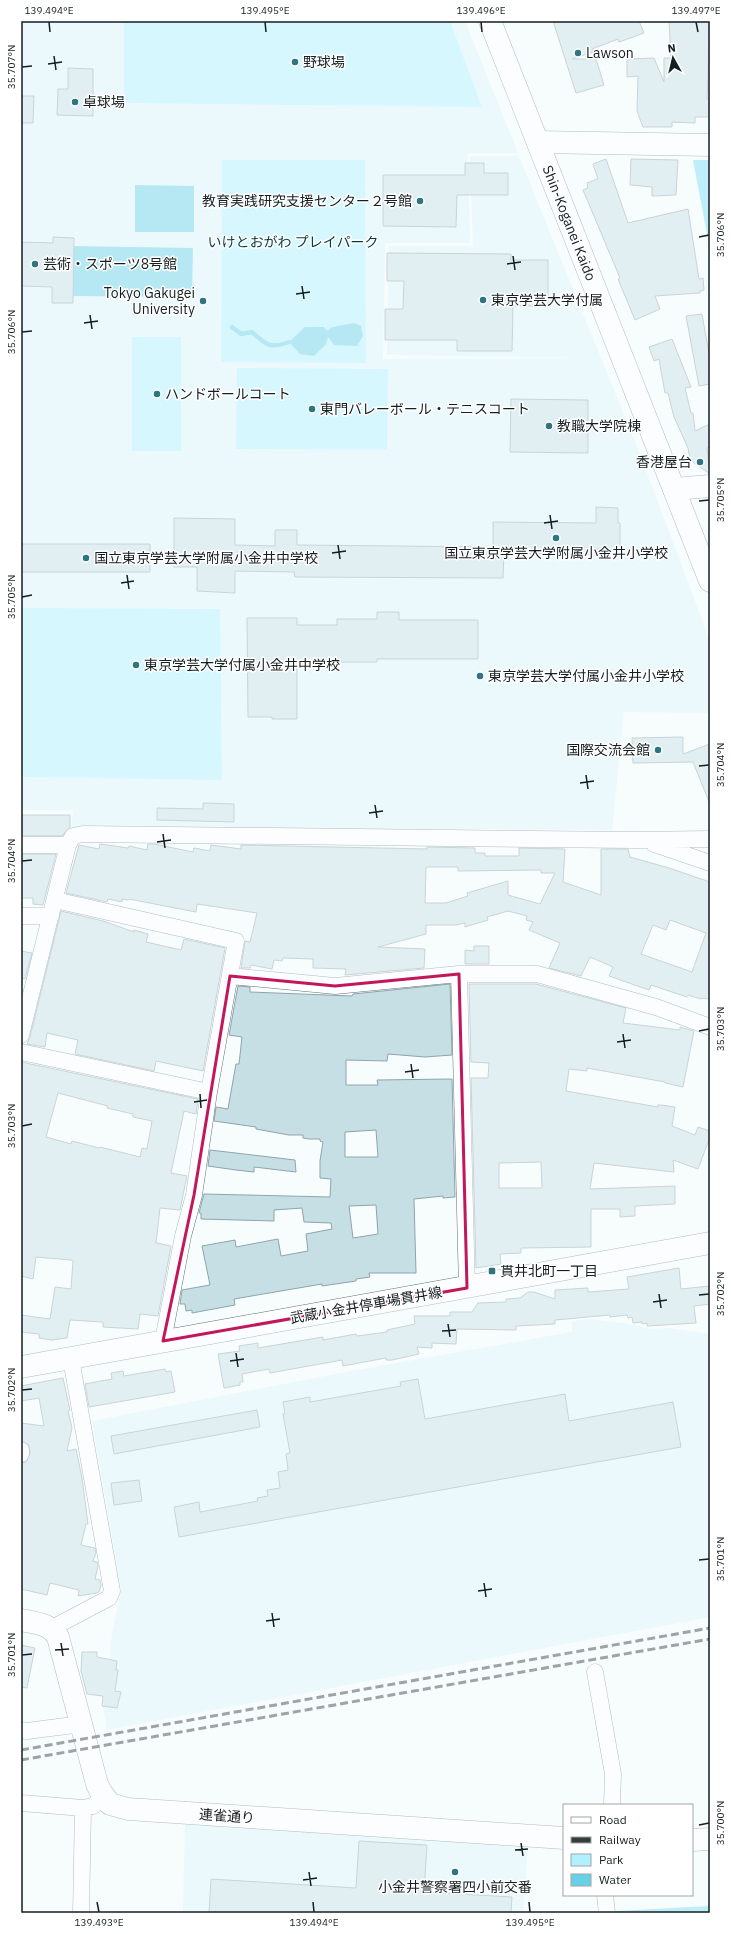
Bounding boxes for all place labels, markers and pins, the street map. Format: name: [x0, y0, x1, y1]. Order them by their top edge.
place label: Lawson: [586, 44, 634, 62]
marker: Lawson: [573, 48, 583, 58]
place label: 野球場: [303, 53, 345, 71]
marker: 野球場: [290, 57, 300, 67]
place label: 卓球場: [83, 93, 125, 111]
marker: 卓球場: [70, 97, 80, 107]
place label: 教育実践研究支援センター２号館: [202, 192, 412, 210]
marker: 教育実践研究支援センター２号館: [415, 196, 425, 206]
place label: 芸術・スポーツ8号館: [43, 255, 177, 273]
marker: 芸術・スポーツ8号館: [30, 259, 40, 269]
place label: Tokyo Gakugei University: [104, 284, 195, 318]
place label: 東京学芸大学付属: [491, 291, 603, 309]
marker: 東京学芸大学付属: [478, 295, 488, 305]
marker: Tokyo Gakugei University: [198, 296, 208, 306]
place label: ハンドボールコート: [165, 385, 291, 403]
marker: ハンドボールコート: [152, 389, 162, 399]
place label: 東門バレーボール・テニスコート: [320, 400, 530, 418]
marker: 東門バレーボール・テニスコート: [307, 404, 317, 414]
place label: 教職大学院棟: [557, 417, 641, 435]
marker: 教職大学院棟: [544, 421, 554, 431]
place label: 香港屋台: [636, 453, 692, 471]
marker: 香港屋台: [695, 457, 705, 467]
marker: 国立東京学芸大学附属小金井小学校: [551, 533, 561, 543]
place label: 国立東京学芸大学附属小金井小学校: [444, 544, 668, 562]
place label: 国立東京学芸大学附属小金井中学校: [94, 549, 318, 567]
marker: 国立東京学芸大学附属小金井中学校: [81, 553, 91, 563]
place label: 東京学芸大学付属小金井中学校: [144, 656, 340, 674]
marker: 東京学芸大学付属小金井中学校: [131, 660, 141, 670]
place label: 東京学芸大学付属小金井小学校: [488, 667, 684, 685]
marker: 東京学芸大学付属小金井小学校: [475, 671, 485, 681]
place label: 国際交流会館: [566, 741, 650, 759]
marker: 国際交流会館: [653, 745, 663, 755]
place label: 貫井北町一丁目: [500, 1262, 598, 1280]
marker: 貫井北町一丁目: [487, 1266, 497, 1276]
marker: 小金井警察署四小前交番: [450, 1867, 460, 1877]
place label: 小金井警察署四小前交番: [378, 1878, 532, 1896]

